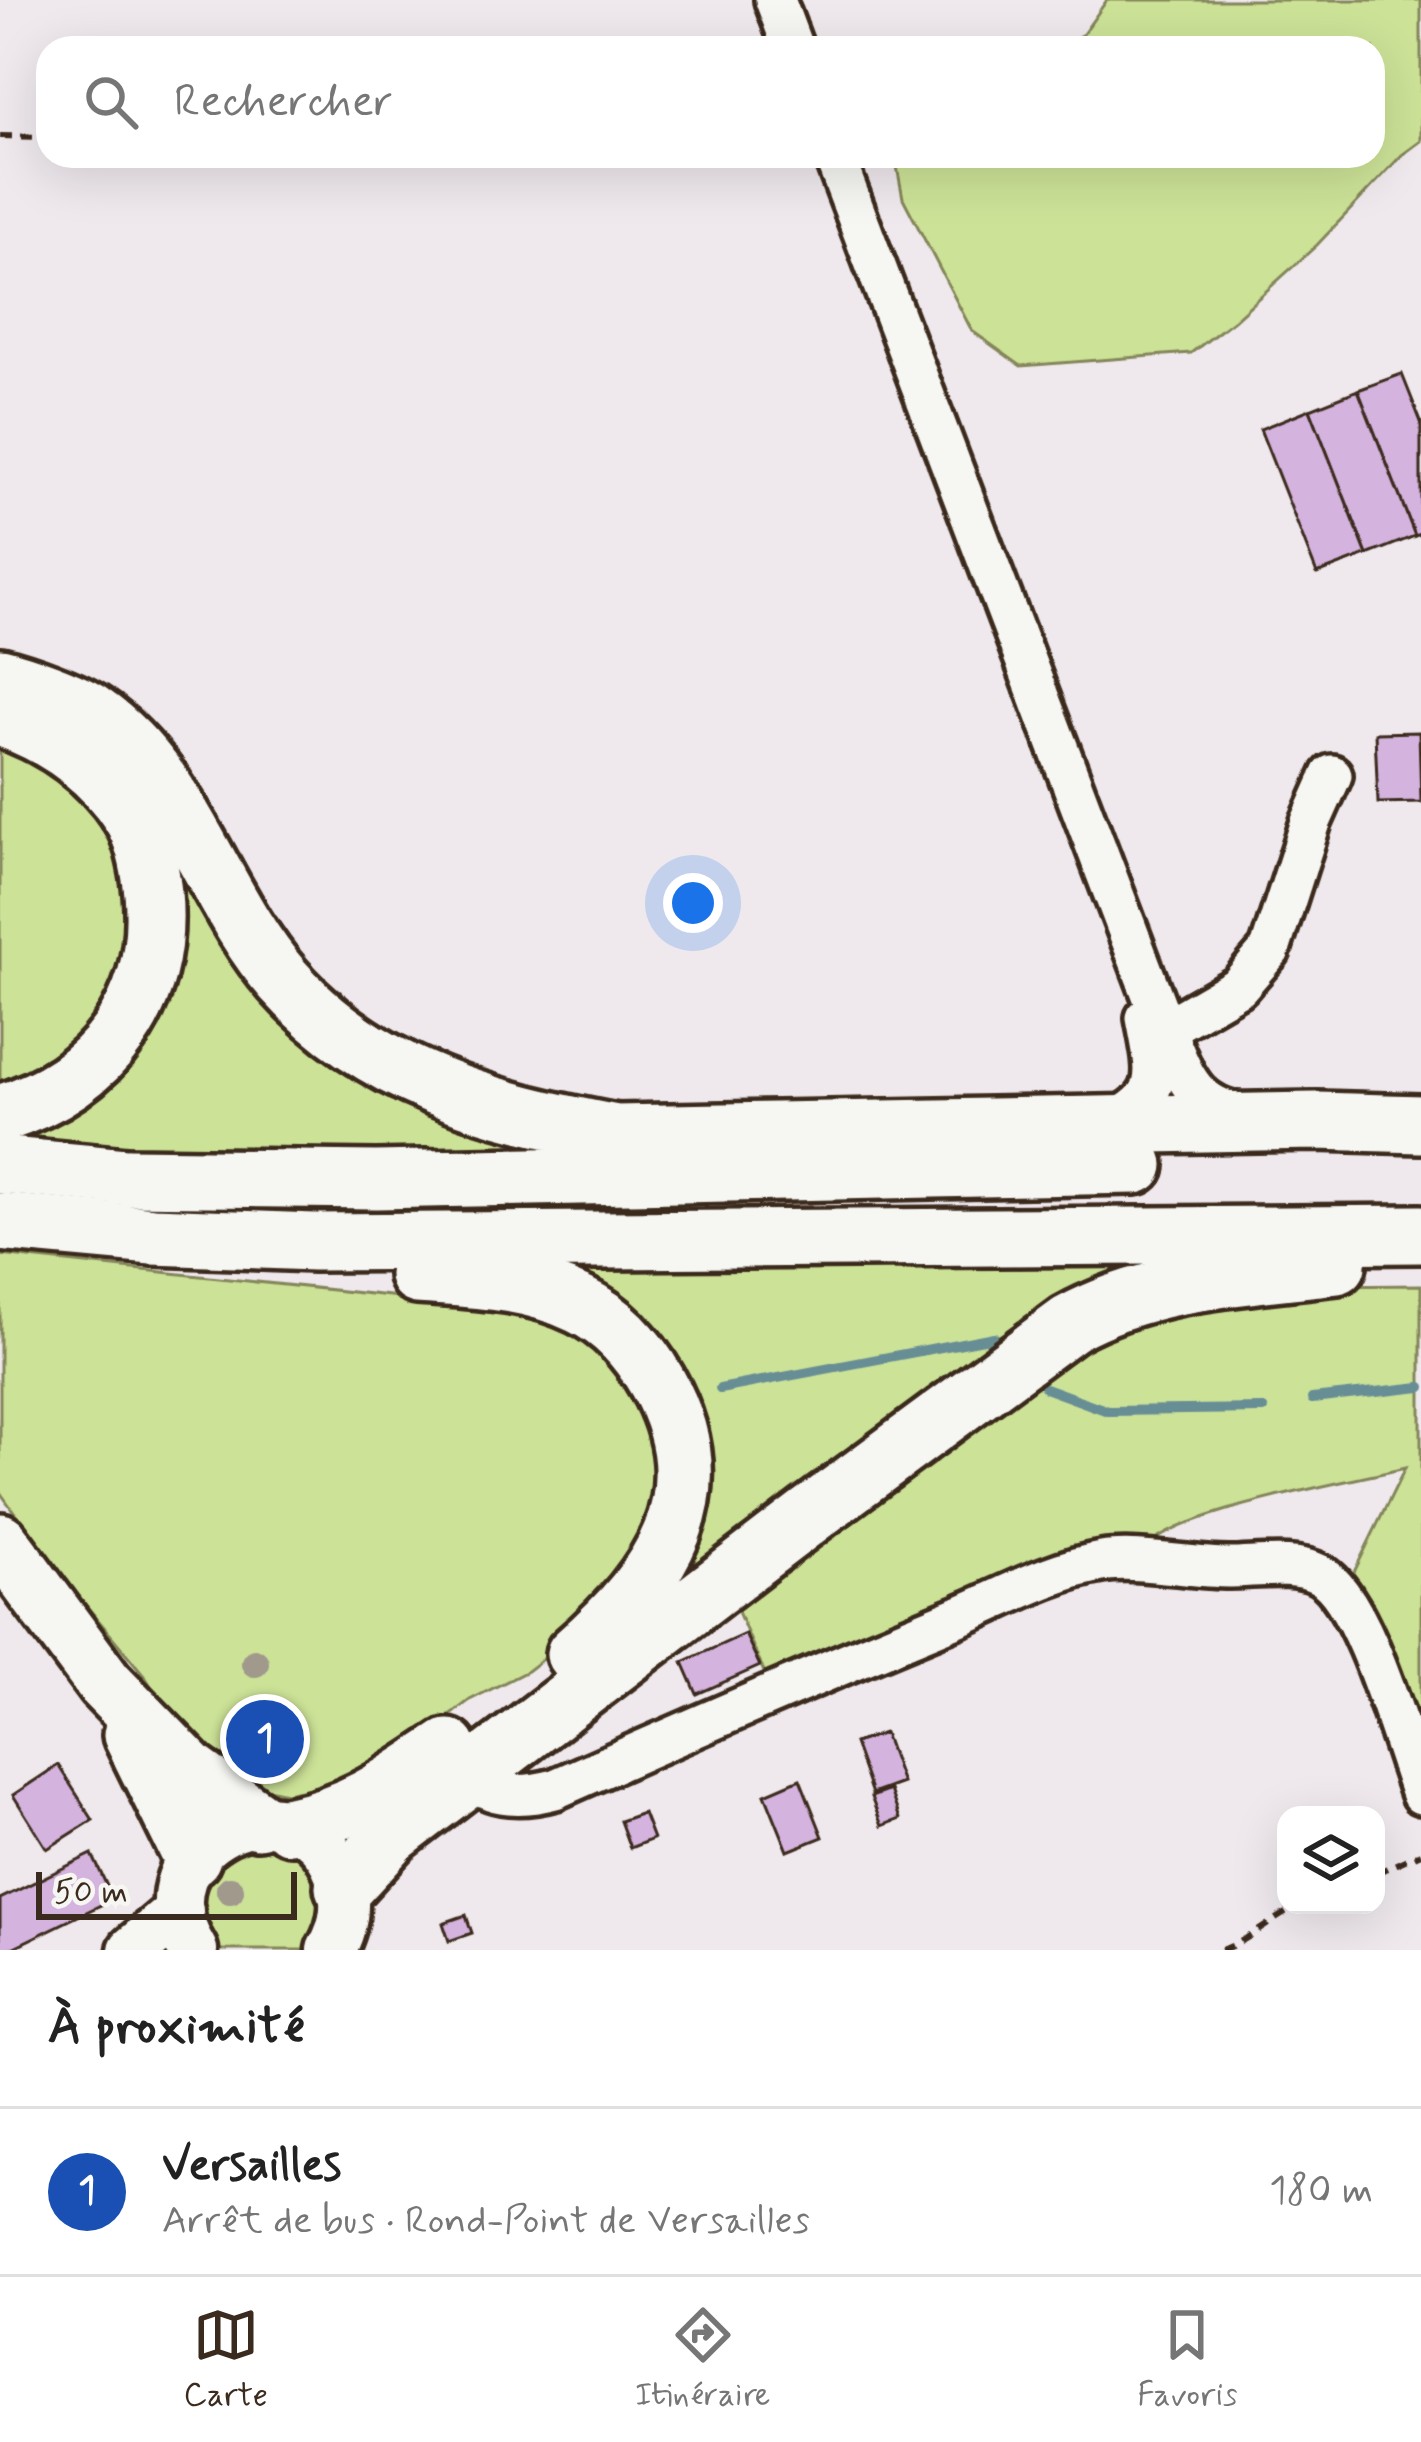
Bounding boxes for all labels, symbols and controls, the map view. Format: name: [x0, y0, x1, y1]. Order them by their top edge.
search box: [36, 36, 1385, 168]
icon: search: [78, 69, 144, 135]
text: Rechercher: [174, 73, 393, 132]
your location: [663, 873, 723, 933]
pin: 1: [226, 1694, 304, 1784]
map controls: [1277, 1806, 1385, 1914]
button: layers: [1277, 1806, 1385, 1914]
scale bar: [36, 1866, 297, 1919]
text: 50 m: [54, 1871, 128, 1915]
text: À proximité: [48, 1995, 304, 2061]
text: Versailles: [162, 2137, 341, 2196]
text: 1: [78, 2166, 96, 2217]
text: 180 m: [1269, 2166, 1373, 2217]
text: Arrêt de bus · Rond-Point de Versailles: [162, 2196, 810, 2247]
tab: Carte: [183, 2302, 268, 2418]
tab: Itinéraire: [635, 2302, 770, 2418]
tab: Favoris: [1137, 2302, 1238, 2418]

